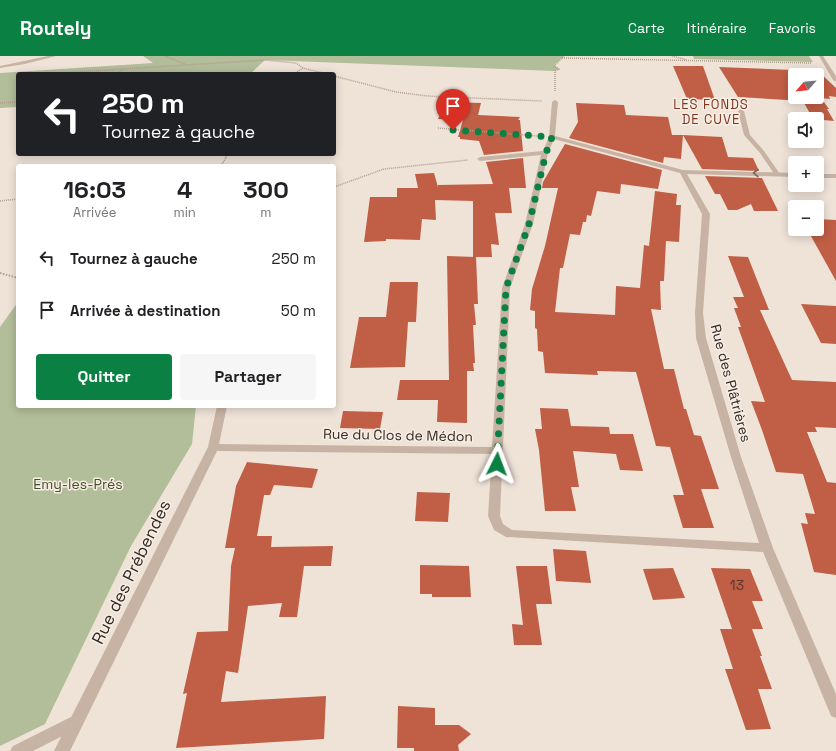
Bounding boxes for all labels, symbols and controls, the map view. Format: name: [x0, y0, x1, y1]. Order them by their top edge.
text: Routely: [20, 16, 91, 41]
text: Carte: [628, 19, 665, 37]
text: Itinéraire: [687, 19, 747, 37]
text: Favoris: [769, 19, 816, 37]
north arrow: [788, 68, 824, 104]
map controls: [788, 68, 824, 236]
text: 250 m: [102, 85, 185, 121]
icon: left: [36, 88, 88, 140]
pin: [436, 89, 470, 130]
icon: arrive: [442, 95, 464, 117]
district label: LES FONDS DE CUVE: [673, 96, 749, 128]
button: sound: [788, 112, 824, 148]
text: Tournez à gauche: [102, 120, 255, 143]
button: +: [788, 156, 824, 192]
one-way arrow: [753, 169, 759, 177]
text: 16:03: [63, 174, 126, 205]
text: 4: [177, 174, 192, 205]
text: 300: [243, 174, 289, 205]
button: −: [788, 200, 824, 236]
text: Arrivée: [73, 204, 116, 221]
text: min: [173, 204, 196, 221]
text: m: [260, 204, 271, 221]
icon: left: [36, 247, 58, 269]
text: Tournez à gauche: [70, 249, 198, 268]
text: 250 m: [272, 249, 316, 268]
icon: arrive: [36, 299, 58, 321]
text: Arrivée à destination: [70, 301, 220, 320]
text: 50 m: [281, 301, 316, 320]
street label: Rue des Plâtrières: [707, 322, 755, 444]
button: Quitter: [36, 354, 172, 400]
button: Partager: [180, 354, 316, 400]
street label: Rue du Clos de Médon: [323, 425, 473, 445]
position arrow: [476, 443, 518, 485]
park label: Emy-les-Prés: [33, 475, 123, 493]
street label: Rue des Prébendes: [87, 496, 175, 648]
house number: 13: [730, 576, 744, 594]

